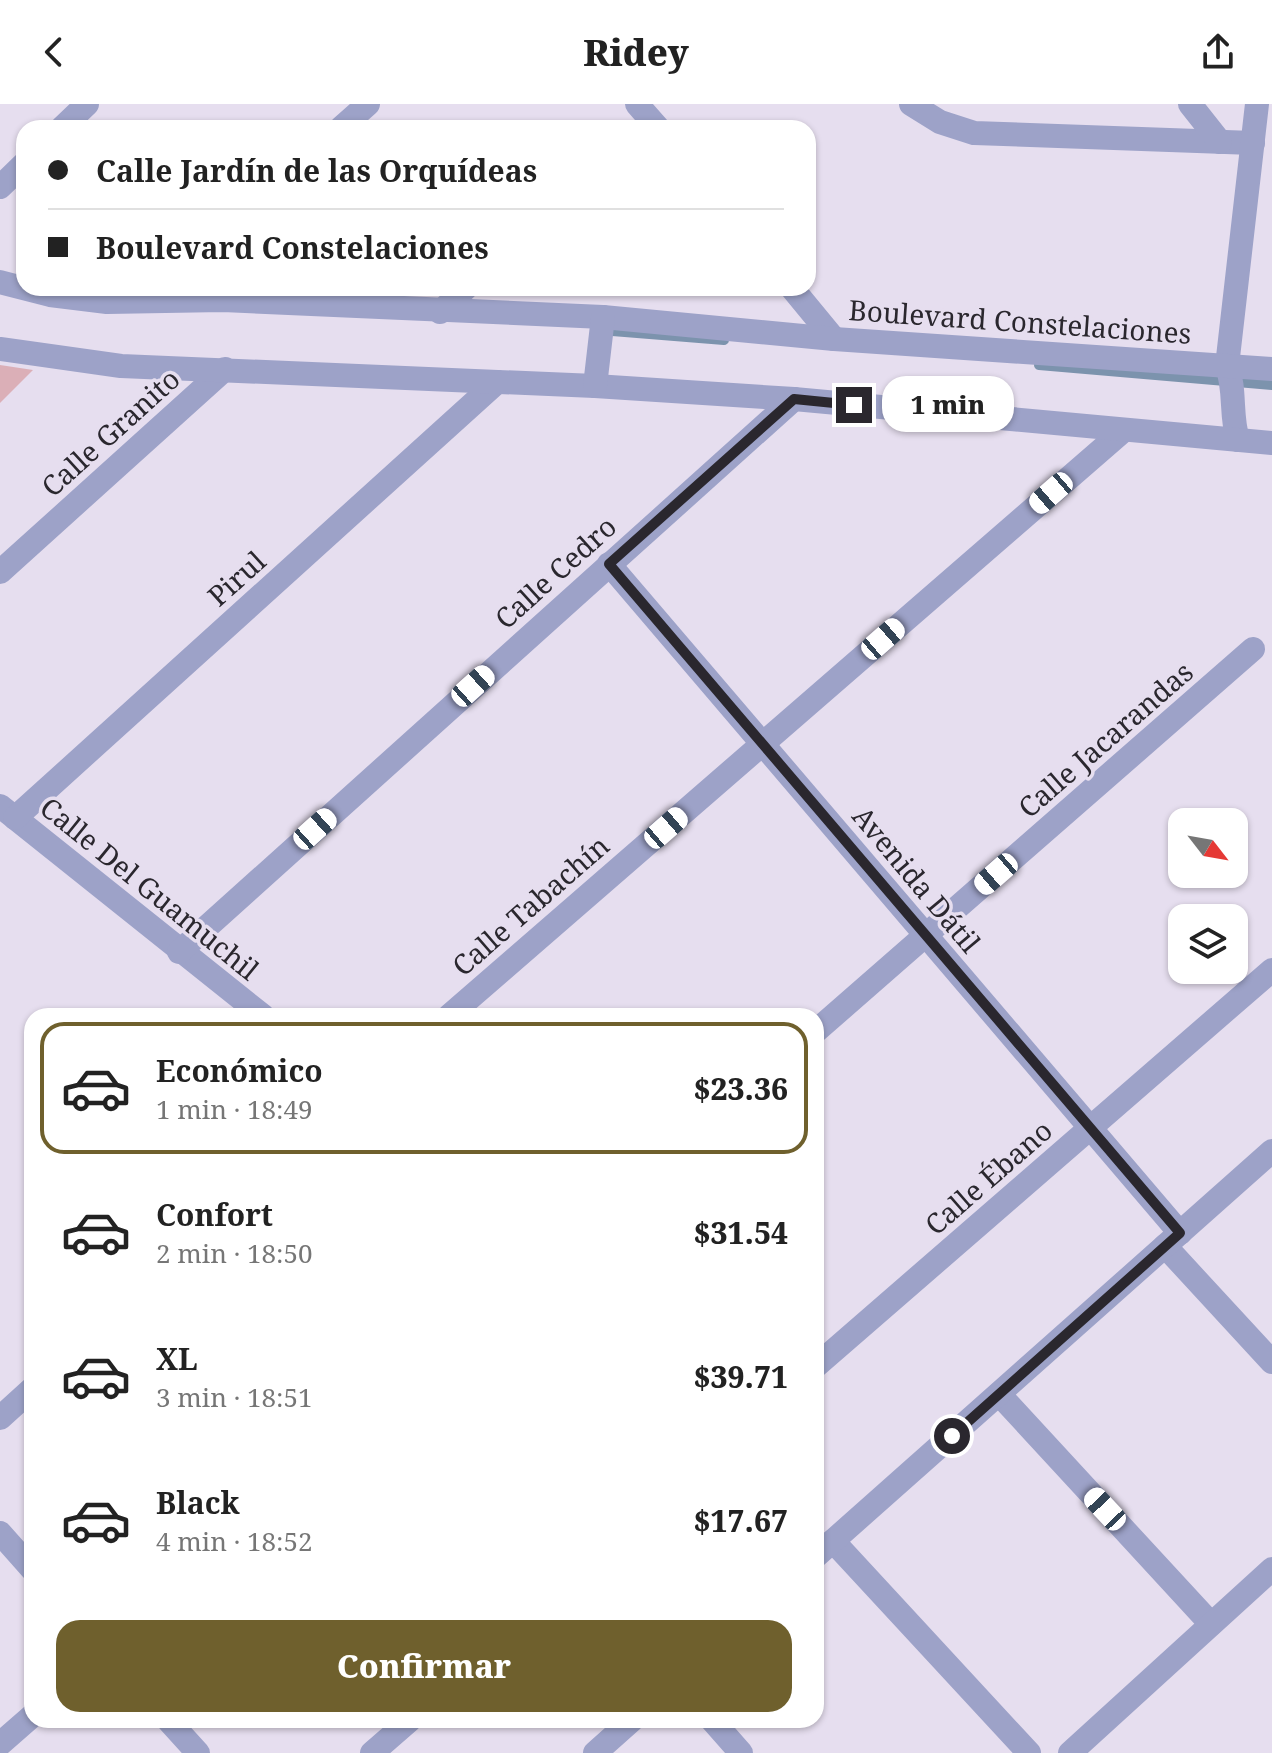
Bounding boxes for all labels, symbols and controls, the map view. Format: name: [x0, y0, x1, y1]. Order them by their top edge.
text: Ridey: [583, 28, 689, 77]
icon: back: [32, 30, 76, 74]
icon: share: [1196, 30, 1240, 74]
text: Calle Jardín de las Orquídeas: [96, 150, 537, 191]
text: Boulevard Constelaciones: [96, 227, 489, 268]
street label: Boulevard Constelaciones: [847, 290, 1193, 352]
street label: Calle Granito: [33, 360, 187, 504]
callout: 1 min: [882, 377, 1014, 433]
text: 1 min: [911, 386, 985, 422]
route end: [836, 387, 872, 423]
car: [1025, 468, 1077, 518]
street label: Calle Cedro: [486, 507, 624, 637]
street label: Pirul: [199, 542, 273, 614]
car: [857, 614, 909, 664]
street label: Calle Jacarandas: [1010, 653, 1200, 825]
car: [447, 661, 499, 711]
street label: Calle Del Guamuchil: [33, 788, 267, 988]
street label: Avenida Dátil: [845, 798, 990, 960]
car: [640, 803, 692, 853]
car: [289, 804, 341, 854]
north arrow: [1168, 808, 1248, 888]
map controls: [1168, 808, 1248, 984]
street label: Calle Tabachín: [443, 826, 617, 984]
car: [970, 849, 1022, 899]
button: layers: [1168, 904, 1248, 984]
text: Económico: [156, 1050, 323, 1091]
icon: car: [60, 1052, 132, 1124]
text: $23.36: [694, 1068, 788, 1109]
text: 1 min · 18:49: [156, 1091, 313, 1127]
street label: Calle Ébano: [916, 1111, 1060, 1243]
text: Confort: [156, 1194, 273, 1235]
icon: car: [60, 1196, 132, 1268]
text: $31.54: [694, 1212, 788, 1253]
text: 2 min · 18:50: [156, 1235, 313, 1271]
text: XL: [156, 1338, 198, 1379]
icon: car: [60, 1340, 132, 1412]
text: $39.71: [694, 1356, 788, 1397]
text: 3 min · 18:51: [156, 1379, 313, 1415]
route start: [934, 1418, 970, 1454]
text: Black: [156, 1482, 240, 1523]
car: [1080, 1483, 1130, 1535]
icon: car: [60, 1484, 132, 1556]
text: $17.67: [694, 1500, 788, 1541]
text: 4 min · 18:52: [156, 1523, 313, 1559]
button: Confirmar: [56, 1620, 792, 1712]

